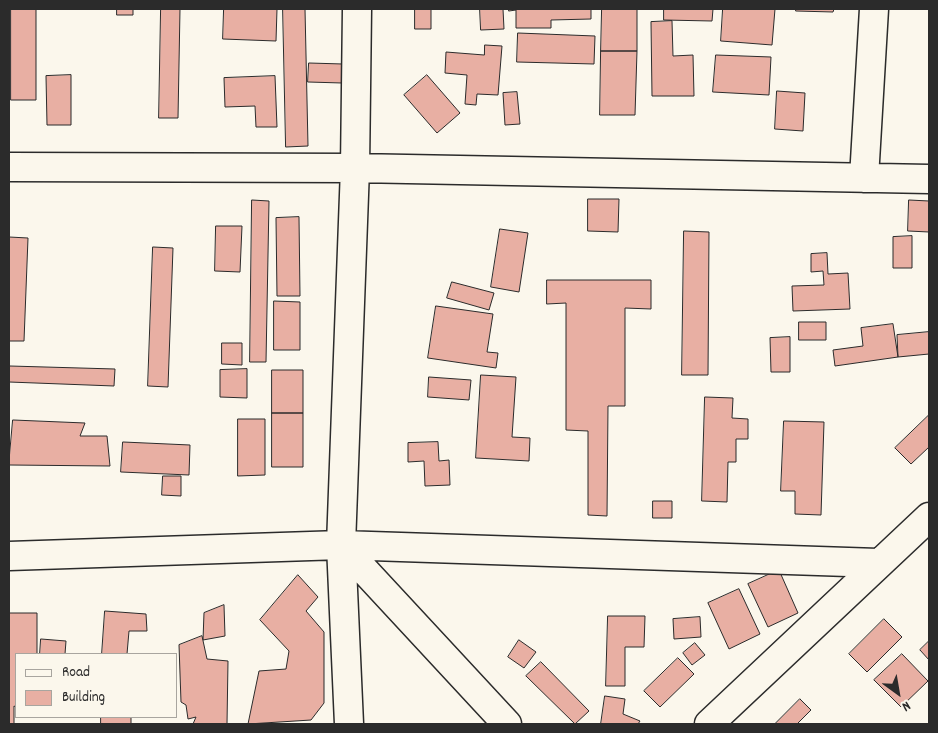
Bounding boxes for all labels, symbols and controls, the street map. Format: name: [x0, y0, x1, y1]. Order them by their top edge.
legend: [15, 653, 178, 718]
text: Road: [62, 662, 90, 684]
north arrow: [873, 668, 923, 718]
text: Building: [62, 687, 105, 709]
text: N: [898, 695, 914, 716]

